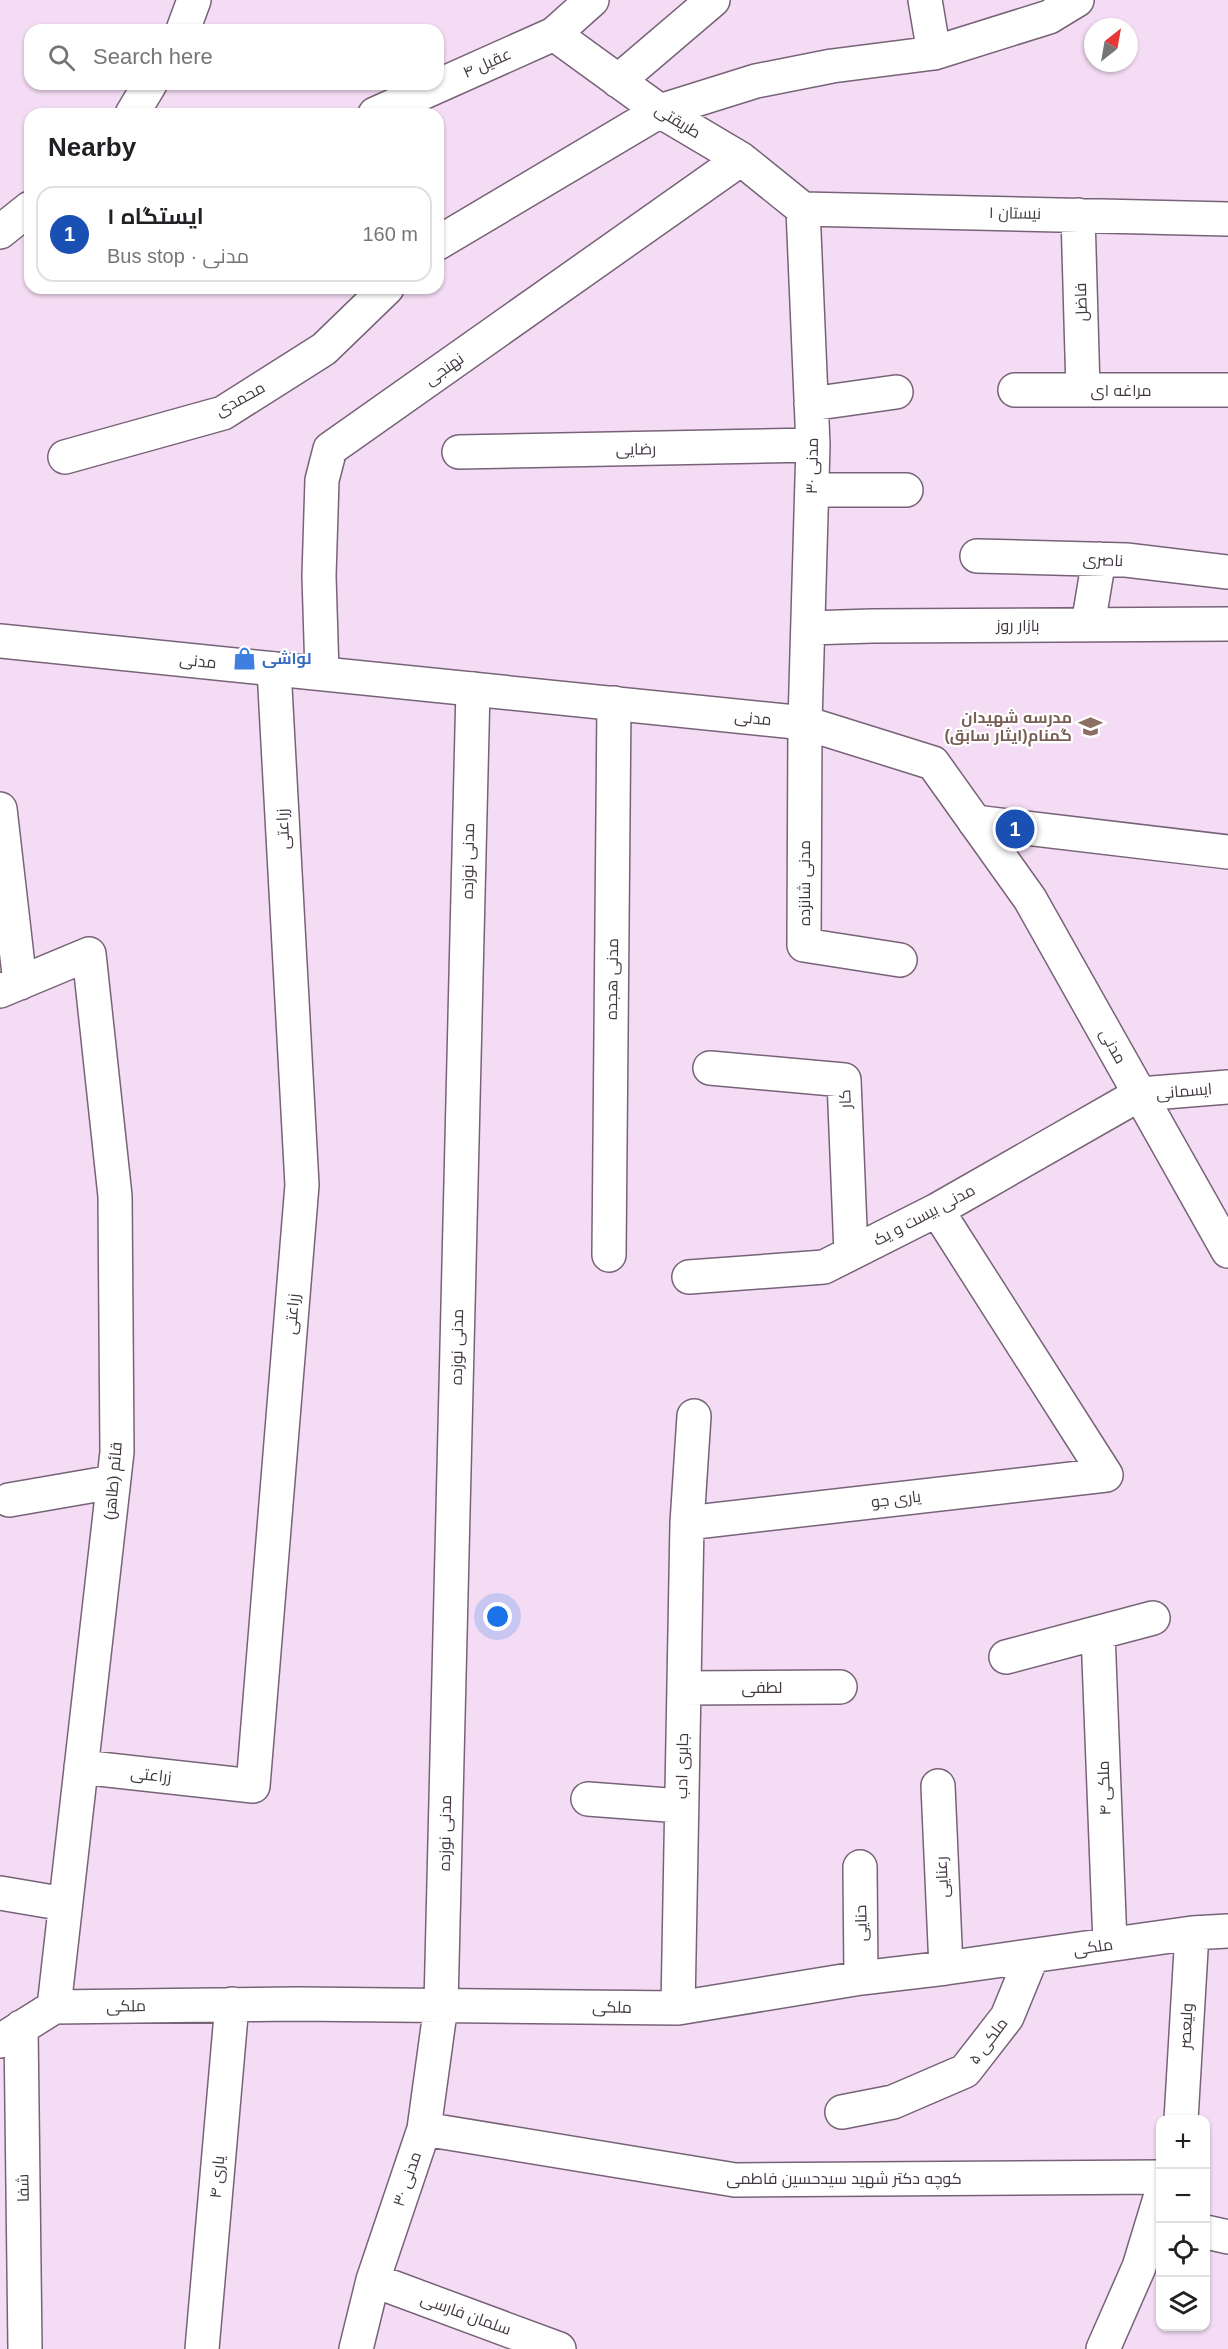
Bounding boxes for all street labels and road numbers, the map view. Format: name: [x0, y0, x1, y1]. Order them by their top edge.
street label: عقیل ۴: [460, 45, 514, 83]
street label: طریقتی: [651, 101, 704, 143]
street label: نیستان ۱: [989, 204, 1041, 224]
street label: فاضل: [1072, 282, 1092, 322]
street label: نهنجی: [421, 350, 468, 390]
street label: محمدی: [212, 379, 269, 421]
street label: مراغه ای: [1090, 382, 1152, 401]
street label: مدنی ۳۰: [803, 438, 823, 494]
street label: رضایی: [616, 440, 656, 460]
street label: ناصری: [1082, 551, 1124, 571]
street label: بازار روز: [995, 617, 1040, 635]
street label: مدنی: [178, 651, 217, 673]
street label: مدنی: [733, 708, 772, 730]
street label: زراعتی: [273, 808, 295, 850]
street label: مدنی نوزده: [459, 823, 479, 899]
street label: مدنی شانزده: [796, 840, 815, 926]
street label: مدنی هجده: [603, 938, 623, 1020]
street label: مدنی: [1095, 1026, 1129, 1067]
street label: ایسمانی: [1155, 1080, 1213, 1104]
street label: کار: [836, 1089, 855, 1110]
street label: مدنی بیست و یک: [870, 1181, 979, 1251]
street label: زراعتی: [282, 1293, 304, 1335]
street label: مدنی نوزده: [448, 1309, 468, 1385]
street label: قائم (طاهر): [101, 1441, 128, 1521]
street label: یاری جو: [870, 1487, 923, 1512]
street label: لطفی: [742, 1679, 782, 1698]
street label: جابری ادب: [673, 1733, 693, 1799]
street label: ملکی ۴: [1095, 1760, 1115, 1816]
street label: زراعتی: [129, 1764, 172, 1788]
street label: مدنی نوزده: [436, 1795, 456, 1871]
street label: رعنایی: [932, 1856, 954, 1898]
street label: حنایی: [852, 1904, 872, 1942]
street label: ملکی: [1072, 1935, 1114, 1960]
street label: ملکی: [106, 1997, 146, 2017]
street label: ملکی: [592, 1998, 632, 2018]
street label: ولیعصر: [1176, 2003, 1197, 2050]
street label: ملکی ۵: [965, 2015, 1012, 2069]
street label: مدنی ۳۰: [390, 2150, 426, 2209]
street label: یاری ۴: [207, 2154, 229, 2199]
street label: کوچه دکتر شهید سیدحسین فاطمی: [726, 2170, 962, 2190]
street label: شفا: [14, 2174, 32, 2202]
street label: سلمان فارسی: [418, 2290, 513, 2340]

